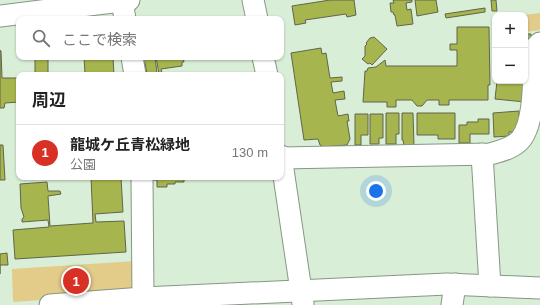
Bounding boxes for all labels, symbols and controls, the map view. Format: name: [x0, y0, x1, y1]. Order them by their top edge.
map controls: [492, 12, 528, 84]
button: +: [492, 12, 528, 48]
search box: [16, 16, 284, 60]
icon: search: [30, 27, 52, 49]
text: ここで検索: [62, 31, 137, 48]
button: −: [492, 48, 528, 84]
text: 周辺: [32, 91, 66, 110]
text: 龍城ケ丘青松緑地: [70, 136, 190, 153]
text: 1: [41, 145, 49, 160]
text: 130 m: [232, 145, 268, 160]
text: 公園: [70, 157, 96, 172]
your location: [366, 181, 386, 201]
pin: 1: [63, 266, 89, 296]

